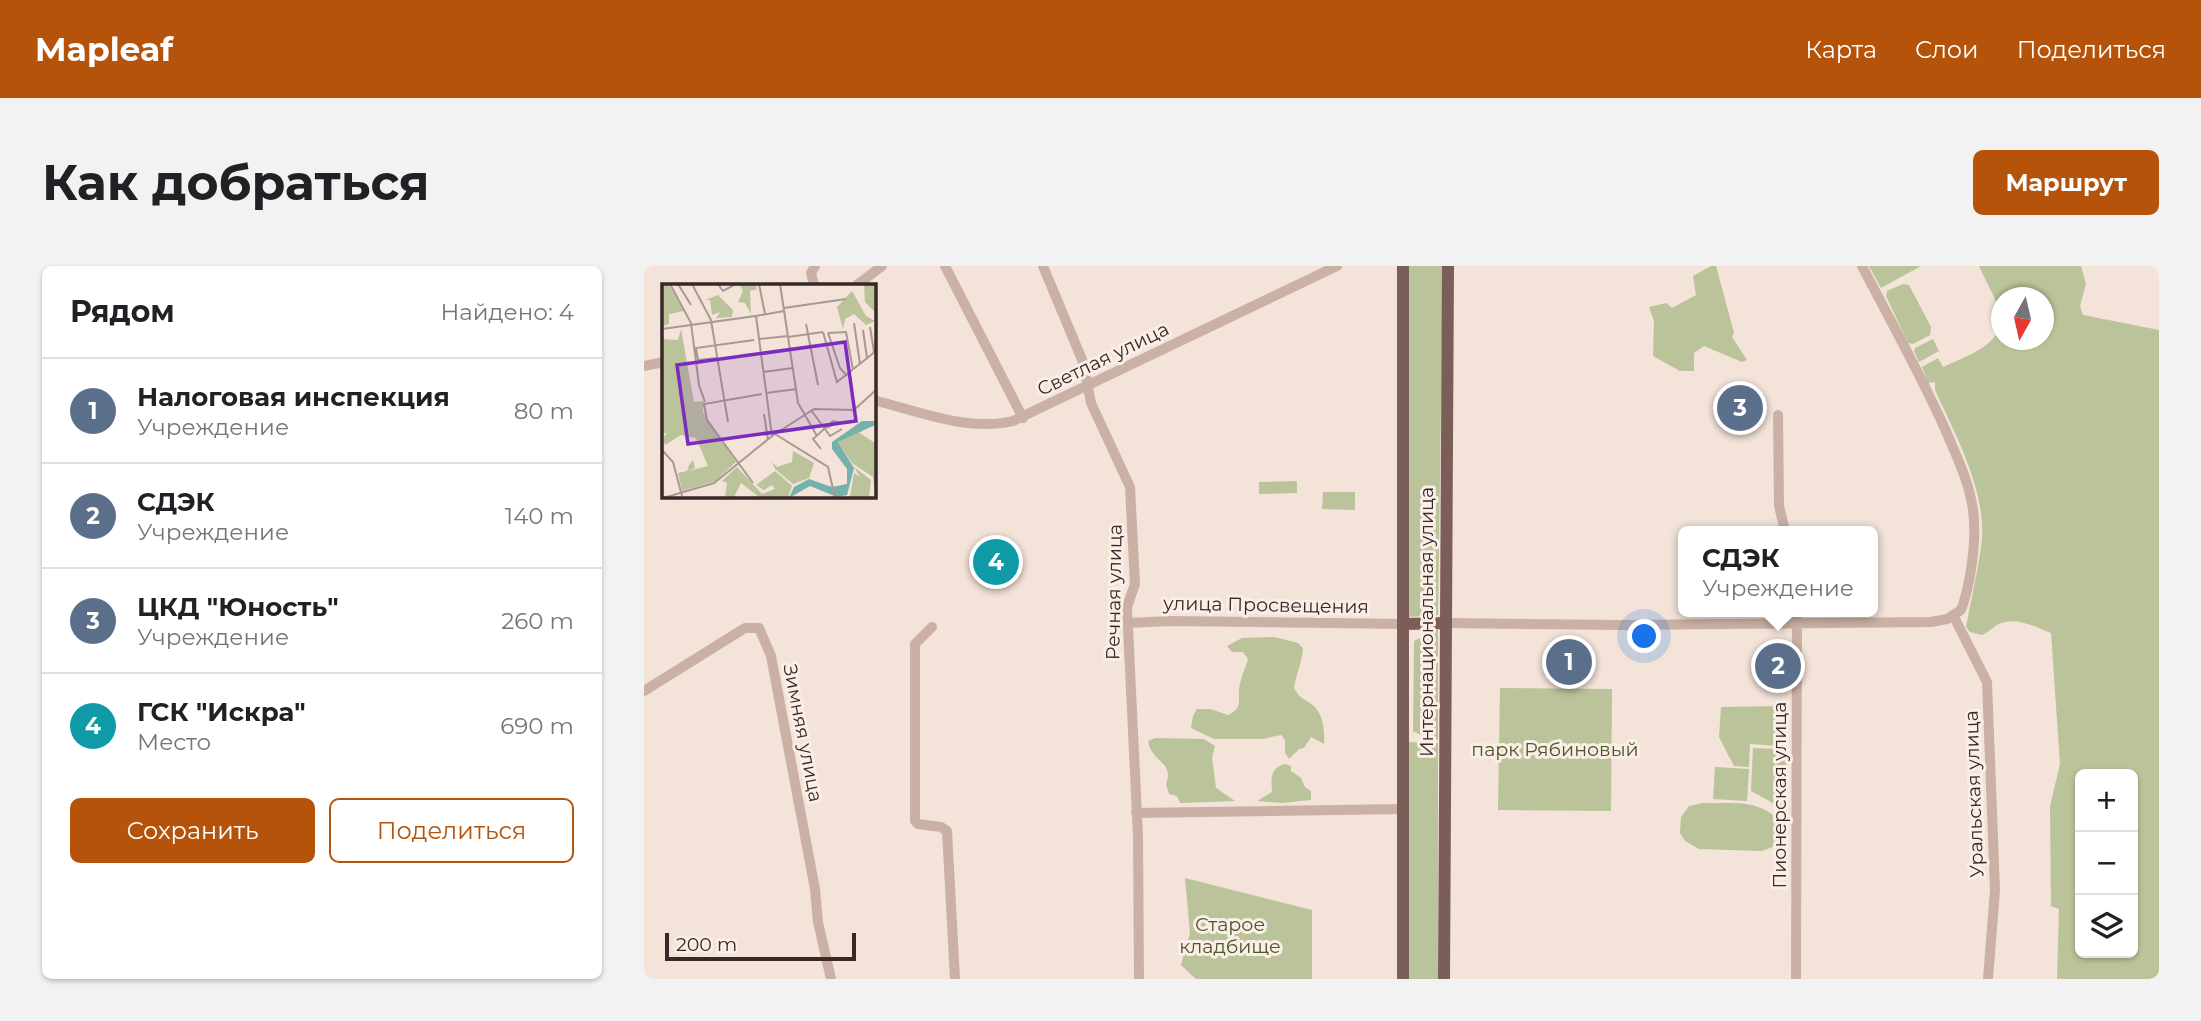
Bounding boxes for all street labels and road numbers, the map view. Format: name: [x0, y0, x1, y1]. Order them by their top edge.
street label: Светлая улица: [1033, 317, 1173, 401]
street label: Интернациональная улица: [1415, 487, 1438, 757]
street label: Речная улица: [1101, 524, 1127, 660]
street label: улица Просвещения: [1162, 592, 1369, 618]
street label: Зимняя улица: [778, 662, 828, 804]
street label: Пионерская улица: [1768, 702, 1791, 888]
street label: Уральская улица: [1960, 710, 1988, 878]

